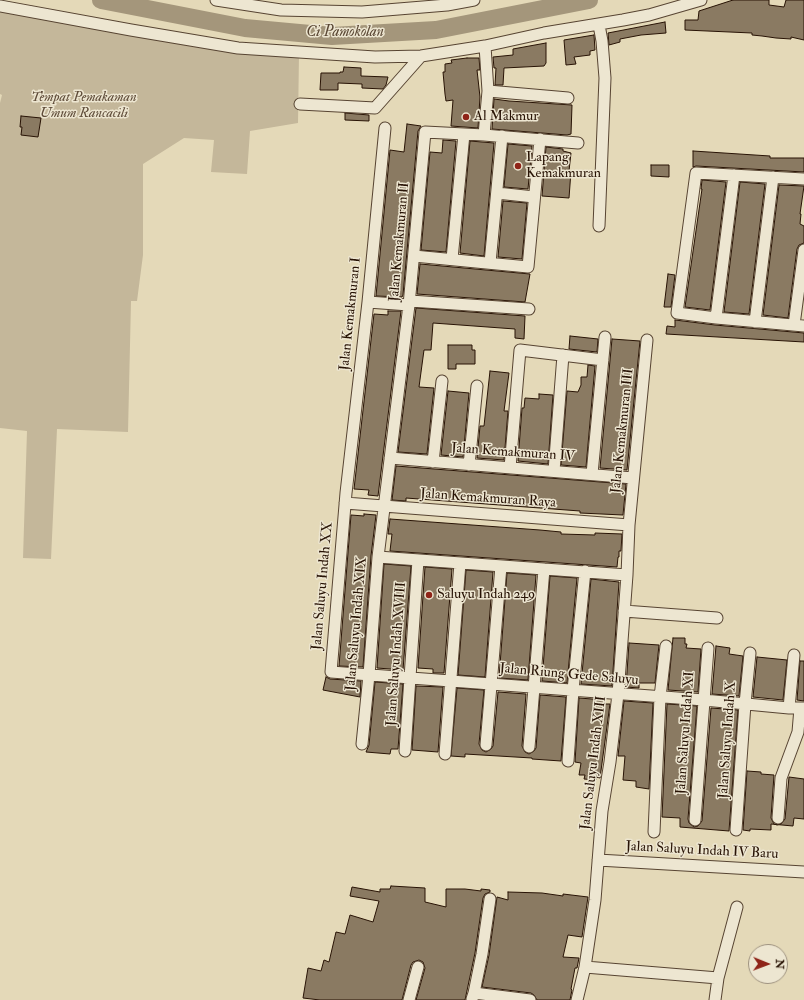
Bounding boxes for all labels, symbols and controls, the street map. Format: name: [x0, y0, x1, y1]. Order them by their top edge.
water label: Ci Pamokolan: [306, 24, 384, 42]
park label: Tempat Pemakaman Umum Rancacili: [31, 90, 137, 122]
place label: Al Makmur: [474, 109, 539, 125]
marker: Al Makmur: [461, 112, 471, 122]
place label: Lapang Kemakmuran: [526, 150, 601, 182]
marker: Lapang Kemakmuran: [513, 161, 523, 171]
street label: Jalan Kemakmuran II: [386, 182, 414, 302]
street label: Jalan Kemakmuran I: [337, 256, 365, 372]
street label: Jalan Kemakmuran III: [608, 368, 638, 494]
street label: Jalan Kemakmuran IV: [451, 440, 575, 466]
street label: Jalan Kemakmuran Raya: [420, 486, 556, 512]
street label: Jalan Saluyu Indah XX: [309, 521, 337, 651]
street label: Jalan Saluyu Indah XIX: [343, 556, 371, 692]
street label: Jalan Saluyu Indah XVIII: [384, 581, 410, 727]
place label: Saluyu Indah 249: [437, 587, 535, 603]
marker: Saluyu Indah 249: [424, 590, 434, 600]
street label: Jalan Riung Gede Saluyu: [499, 661, 639, 689]
street label: Jalan Saluyu Indah XI: [673, 671, 699, 795]
street label: Jalan Saluyu Indah X: [716, 681, 740, 799]
street label: Jalan Saluyu Indah XIII: [577, 695, 611, 831]
street label: Jalan Saluyu Indah IV Baru: [625, 839, 779, 863]
north arrow: [748, 944, 788, 984]
text: N: [773, 959, 786, 969]

